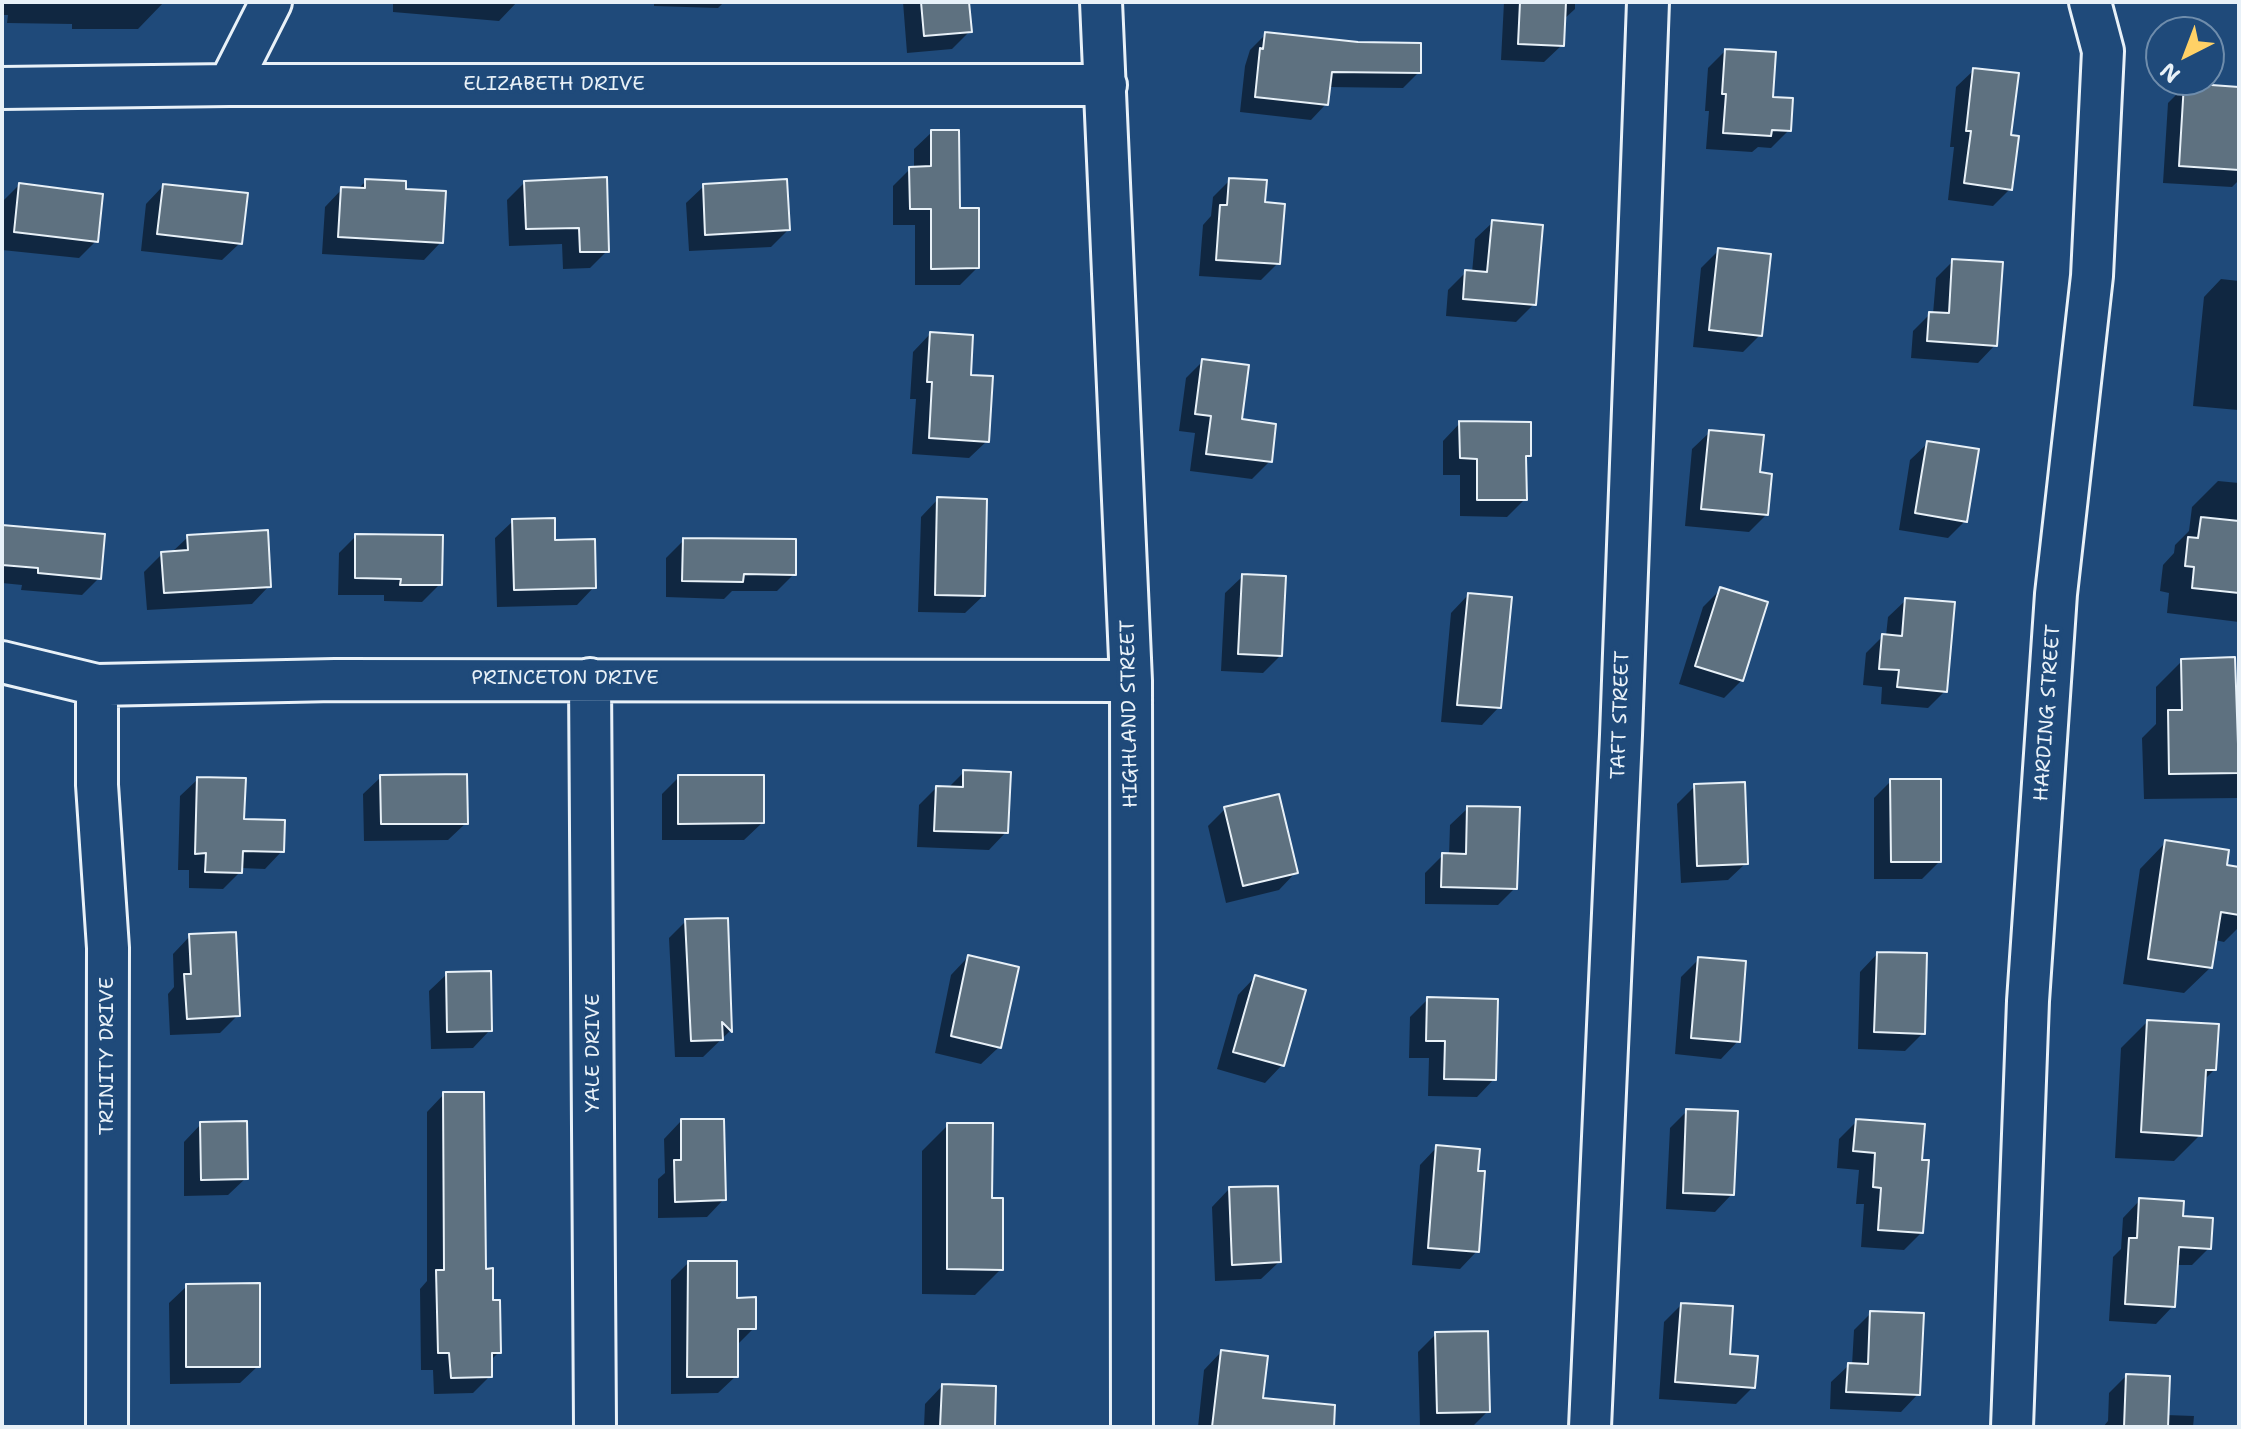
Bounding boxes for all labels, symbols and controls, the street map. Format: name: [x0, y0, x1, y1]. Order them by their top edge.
north arrow: [2145, 16, 2225, 96]
text: N: [2154, 56, 2186, 89]
street label: ELIZABETH DRIVE: [463, 73, 645, 97]
street label: HIGHLAND STREET: [1116, 620, 1144, 808]
street label: HARDING STREET: [2030, 624, 2066, 802]
street label: TAFT STREET: [1607, 650, 1635, 780]
street label: PRINCETON DRIVE: [471, 667, 659, 691]
street label: TRINITY DRIVE: [96, 977, 120, 1135]
street label: YALE DRIVE: [582, 994, 606, 1112]

